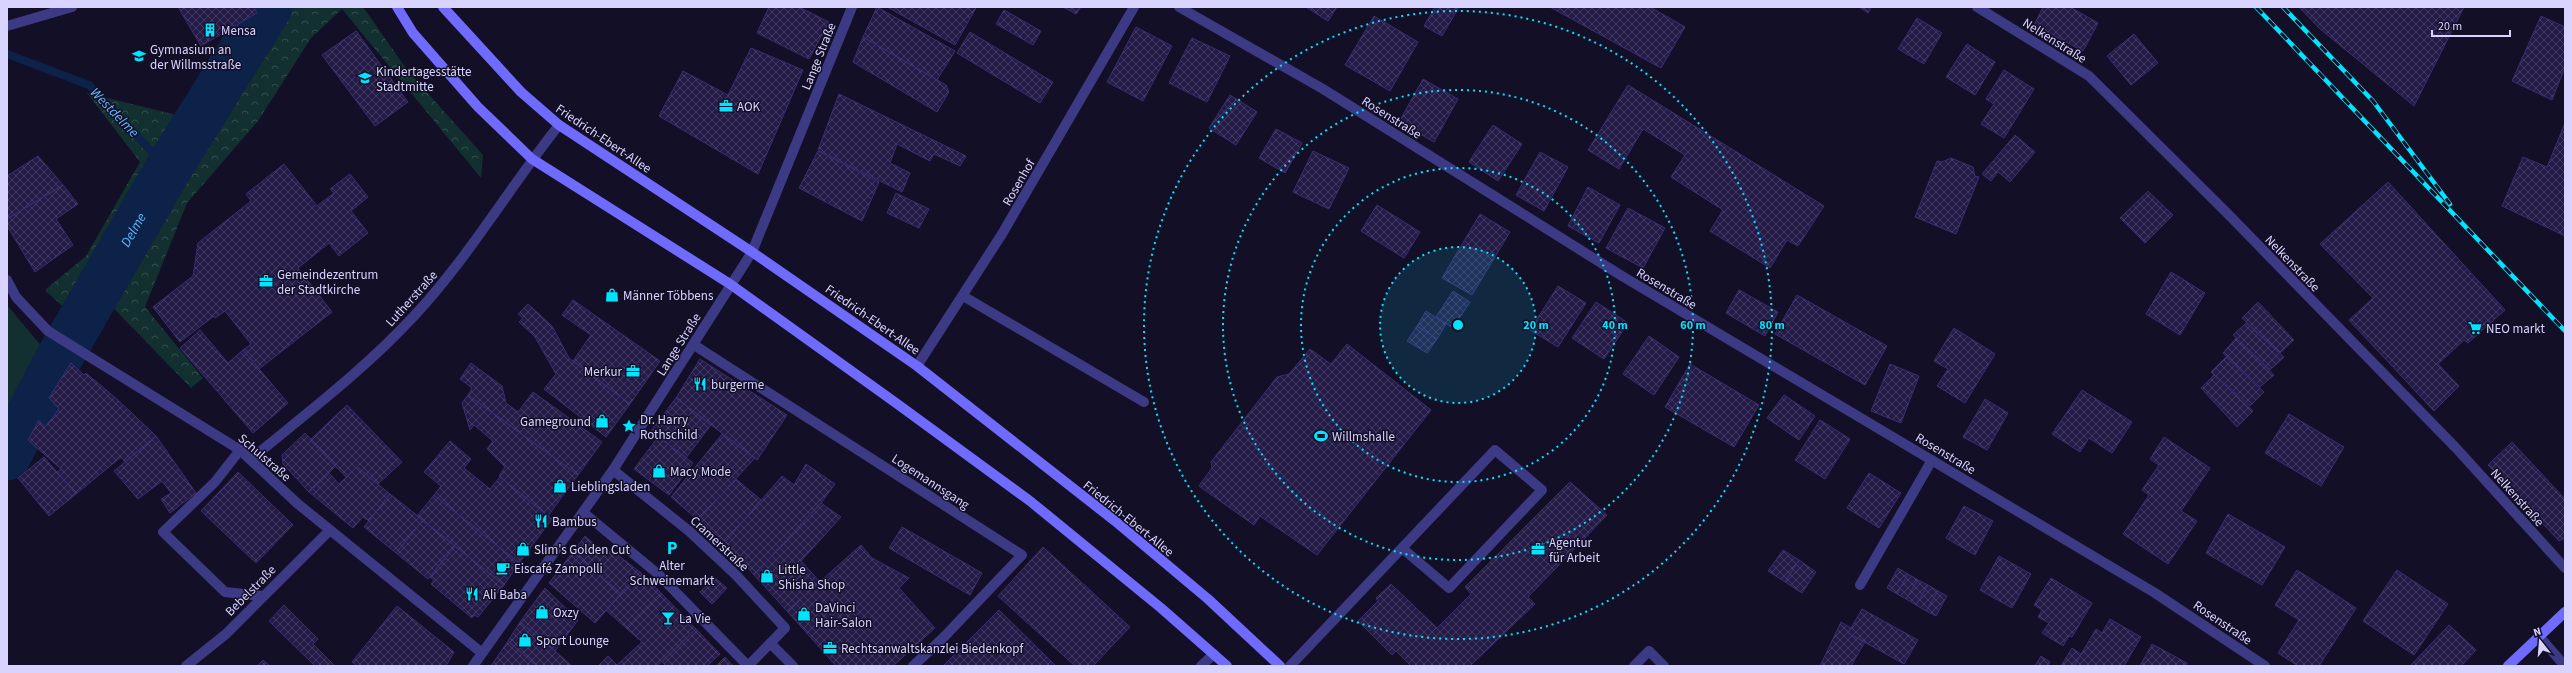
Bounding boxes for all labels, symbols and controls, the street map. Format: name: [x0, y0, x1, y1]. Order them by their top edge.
scale bar: [2432, 12, 2510, 38]
street label: Nelkenstraße: [2019, 14, 2090, 68]
text: 20 m: [2438, 18, 2462, 35]
street label: Lange Straße: [797, 20, 841, 93]
building icon: Mensa: [202, 22, 218, 38]
place label: Mensa: [221, 22, 256, 40]
place label: Gymnasium an der Willmsstraße: [150, 41, 241, 74]
school or university icon: Gymnasium an der Willmsstraße: [131, 48, 147, 64]
place label: Kindertagesstätte Stadtmitte: [376, 63, 471, 96]
school or university icon: Kindertagesstätte Stadtmitte: [357, 70, 373, 86]
water label: Westdelme: [85, 83, 143, 142]
street label: Rosenstraße: [1358, 92, 1425, 143]
office icon: AOK: [718, 98, 734, 114]
place label: AOK: [737, 98, 761, 116]
street label: Friedrich-Ebert-Allee: [552, 100, 655, 178]
street label: Rosenhof: [998, 155, 1040, 209]
water label: Delme: [116, 209, 152, 251]
street label: Nelkenstraße: [2261, 231, 2324, 296]
street label: Rosenstraße: [1633, 264, 1700, 314]
place label: Gemeindezentrum der Stadtkirche: [277, 266, 378, 299]
street label: Lutherstraße: [382, 267, 442, 331]
office icon: Gemeindezentrum der Stadtkirche: [258, 273, 274, 289]
street label: Friedrich-Ebert-Allee: [821, 280, 923, 359]
shop icon: Männer Többens: [604, 287, 620, 303]
place label: Männer Többens: [623, 287, 714, 305]
street label: Lange Straße: [652, 310, 705, 379]
text: 20 m: [1523, 317, 1549, 334]
text: 40 m: [1602, 317, 1628, 334]
text: 60 m: [1680, 317, 1706, 334]
text: 80 m: [1759, 317, 1785, 334]
centre of rings: [1451, 318, 1465, 332]
supermarket icon: NEO markt: [2467, 320, 2483, 336]
place label: NEO markt: [2486, 320, 2545, 338]
place label: Merkur: [584, 363, 622, 381]
office icon: Merkur: [625, 363, 641, 379]
restaurant icon: burgerme: [692, 376, 708, 392]
place label: burgerme: [711, 376, 764, 394]
place label: Dr. Harry Rothschild: [640, 411, 698, 444]
place label: Gameground: [520, 413, 591, 431]
shop icon: Gameground: [594, 413, 610, 429]
place icon: Dr. Harry Rothschild: [621, 418, 637, 434]
sports icon: Willmshalle: [1313, 428, 1329, 444]
place label: Willmshalle: [1332, 428, 1395, 446]
street label: Rosenstraße: [1912, 429, 1979, 479]
street label: Schulstraße: [234, 430, 295, 486]
street label: Logemannsgang: [888, 450, 973, 514]
shop icon: Macy Mode: [651, 463, 667, 479]
place label: Macy Mode: [670, 463, 731, 481]
street label: Nelkenstraße: [2486, 465, 2548, 531]
street label: Friedrich-Ebert-Allee: [1079, 477, 1178, 561]
shop icon: Lieblingsladen: [552, 478, 568, 494]
place label: Lieblingsladen: [571, 478, 650, 496]
street label: Cramerstraße: [686, 512, 753, 576]
restaurant icon: Bambus: [533, 513, 549, 529]
place label: Bambus: [552, 513, 597, 531]
place label: Agentur für Arbeit: [1549, 534, 1600, 567]
parking icon: Alter Schweinemarkt: [664, 540, 680, 556]
shop icon: Slim's Golden Cut: [515, 541, 531, 557]
place label: Slim's Golden Cut: [534, 541, 630, 559]
office icon: Agentur für Arbeit: [1530, 541, 1546, 557]
place label: Alter Schweinemarkt: [630, 557, 715, 590]
cafe icon: Eiscafé Zampolli: [495, 560, 511, 576]
place label: Eiscafé Zampolli: [514, 560, 603, 578]
street label: Bebelstraße: [221, 561, 280, 620]
place label: Little Shisha Shop: [778, 561, 845, 594]
shop icon: Little Shisha Shop: [759, 568, 775, 584]
restaurant icon: Ali Baba: [464, 586, 480, 602]
place label: Ali Baba: [483, 586, 527, 604]
street label: Rosenstraße: [2189, 596, 2255, 649]
place label: DaVinci Hair-Salon: [815, 599, 872, 632]
shop icon: Oxzy: [534, 604, 550, 620]
place label: Oxzy: [553, 604, 579, 622]
shop icon: DaVinci Hair-Salon: [796, 606, 812, 622]
bar icon: La Vie: [660, 610, 676, 626]
place label: La Vie: [679, 610, 711, 628]
north arrow: [2520, 621, 2560, 661]
text: N: [2532, 624, 2543, 640]
shop icon: Sport Lounge: [517, 632, 533, 648]
place label: Sport Lounge: [536, 632, 609, 650]
office icon: Rechtsanwaltskanzlei Biedenkopf: [822, 640, 838, 656]
place label: Rechtsanwaltskanzlei Biedenkopf: [841, 640, 1024, 658]

